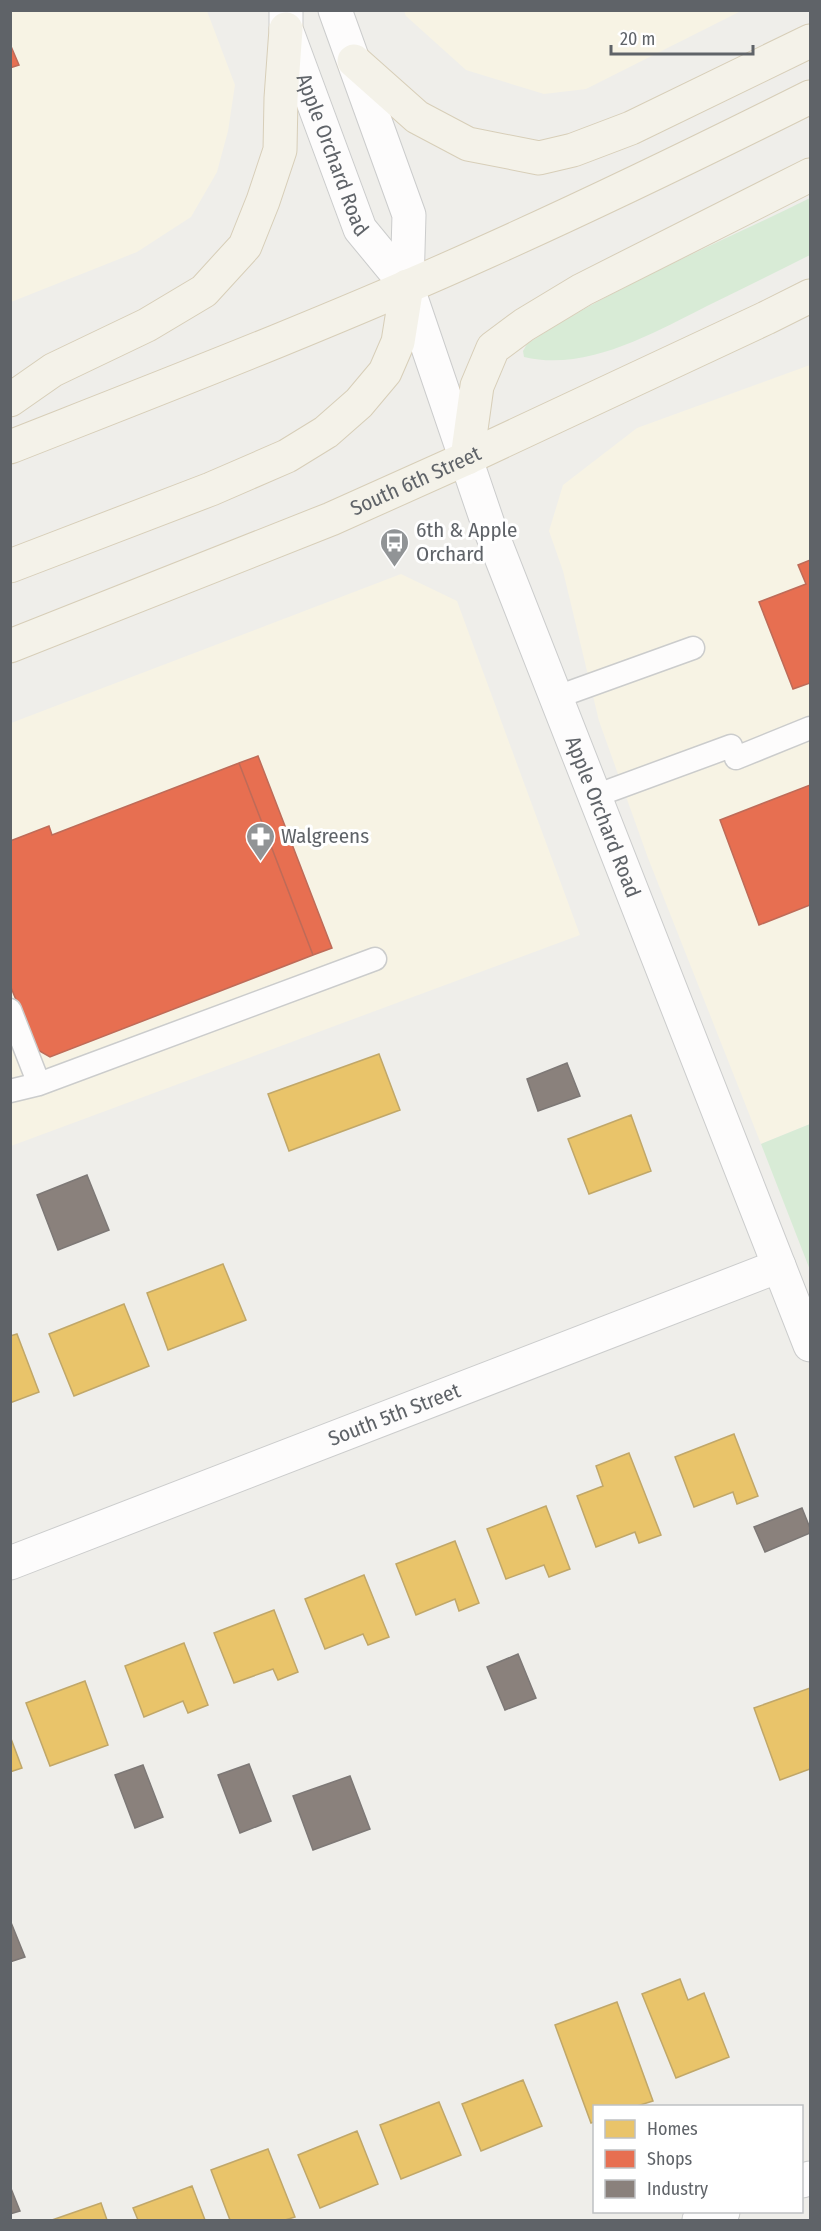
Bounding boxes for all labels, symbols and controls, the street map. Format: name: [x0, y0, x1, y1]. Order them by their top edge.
scale bar: [611, 18, 754, 56]
text: 20 m: [620, 28, 655, 50]
street label: Apple Orchard Road: [291, 70, 374, 242]
street label: South 6th Street: [346, 440, 485, 522]
place label: 6th & Apple Orchard: [416, 517, 517, 567]
bus stop icon: 6th & Apple Orchard: [379, 526, 411, 568]
street label: Apple Orchard Road: [560, 733, 646, 901]
pharmacy icon: Walgreens: [244, 820, 276, 862]
place label: Walgreens: [281, 823, 369, 849]
street label: South 5th Street: [325, 1377, 464, 1452]
legend: [593, 2105, 803, 2213]
text: Homes: [647, 2118, 698, 2140]
text: Shops: [647, 2148, 692, 2170]
text: Industry: [647, 2178, 708, 2200]

